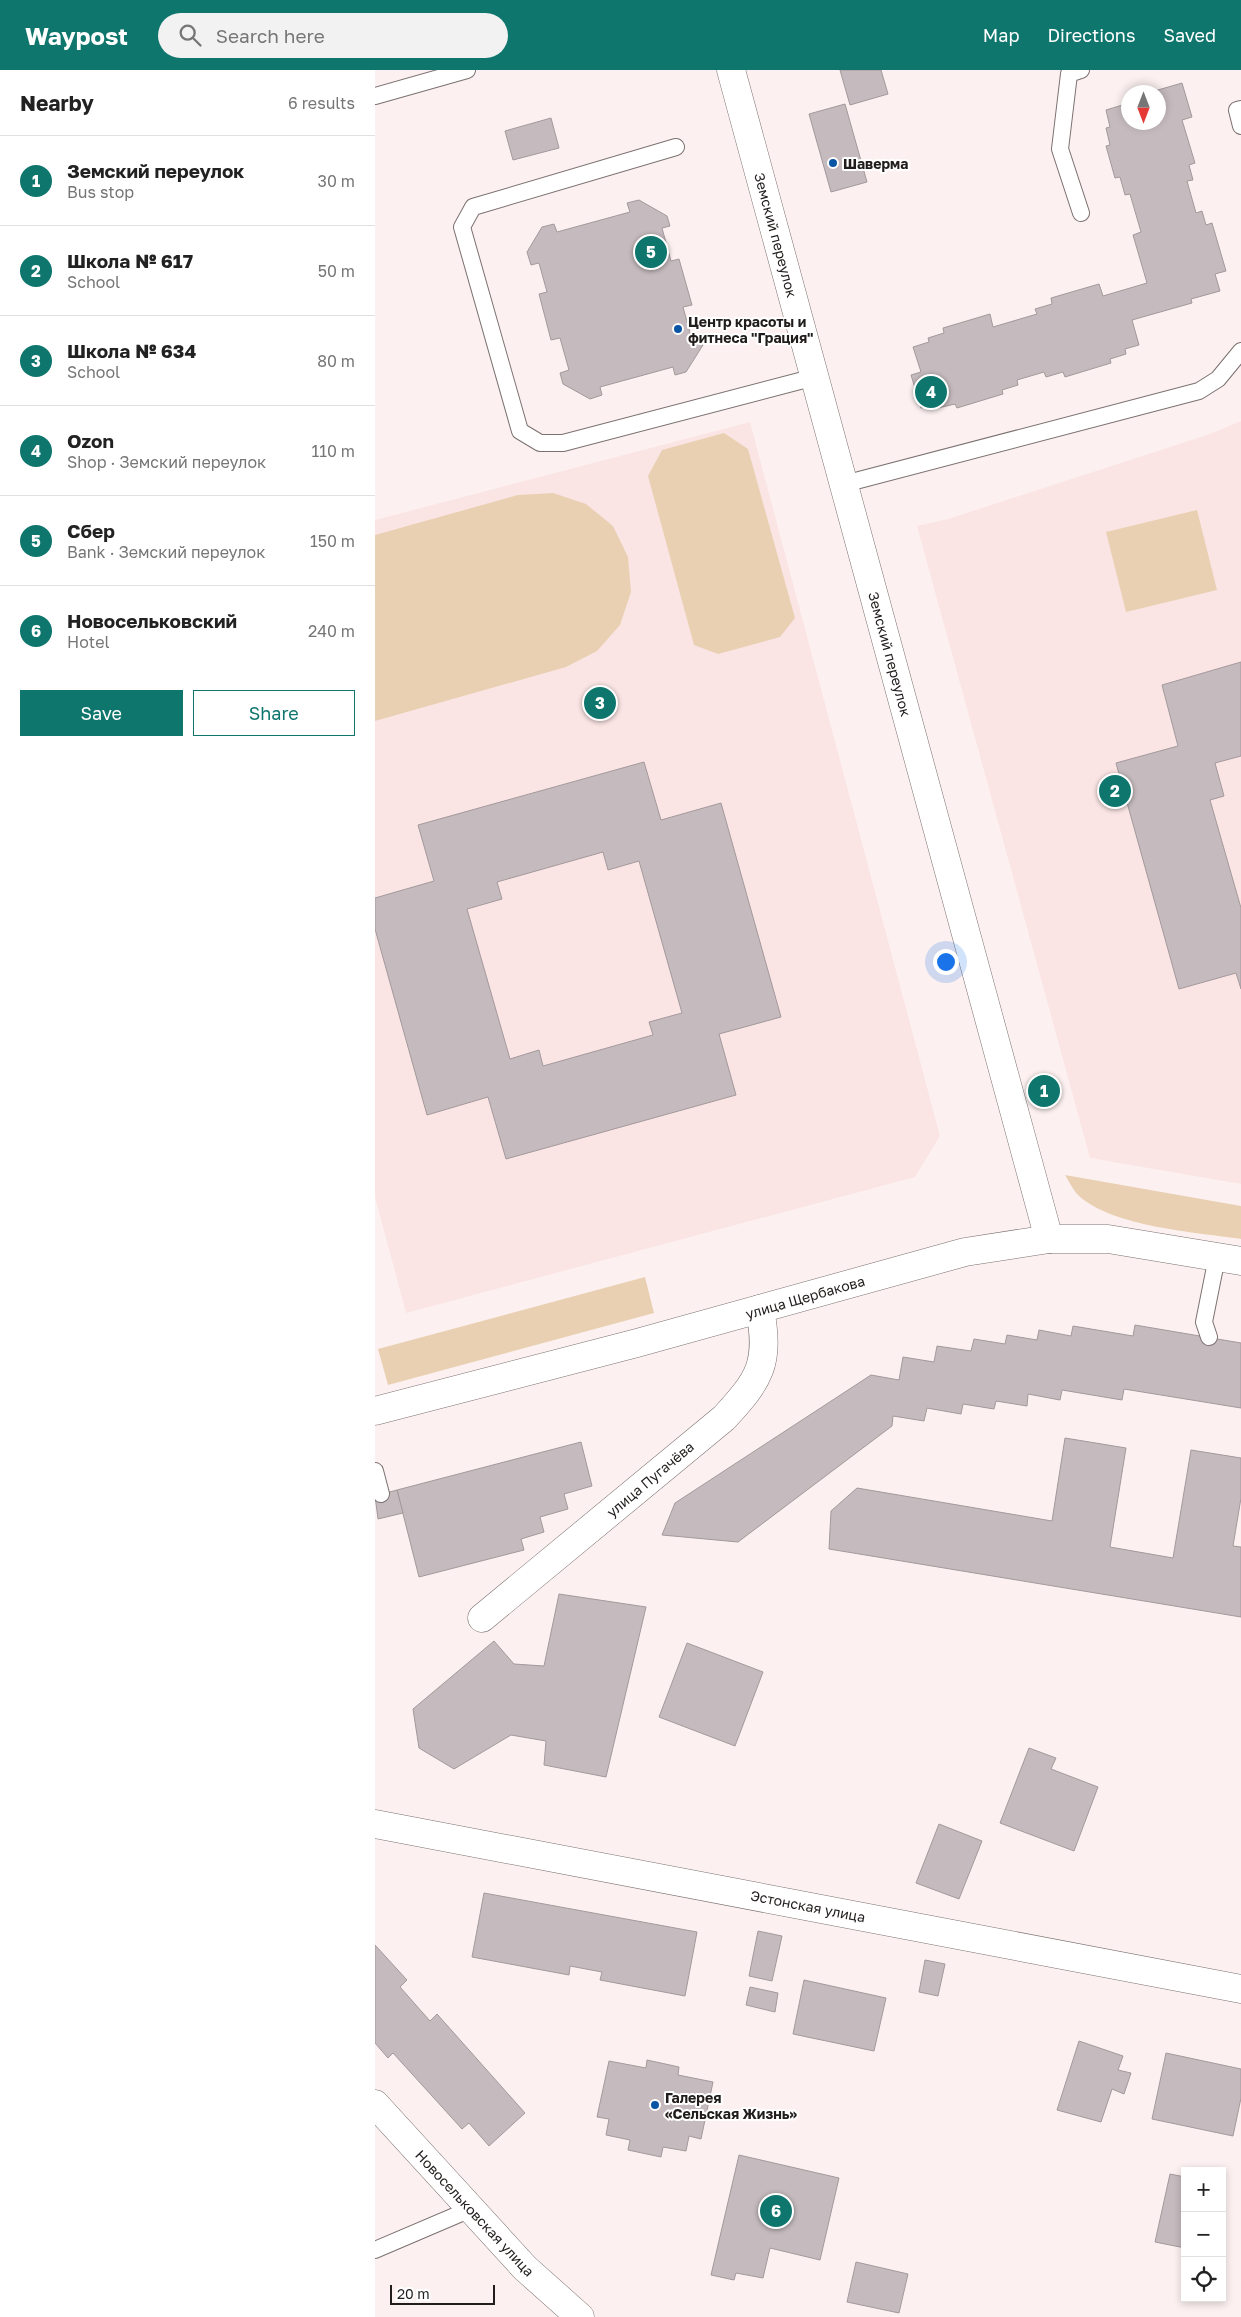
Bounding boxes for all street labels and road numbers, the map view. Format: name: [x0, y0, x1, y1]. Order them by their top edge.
street label: Земский переулок: [751, 171, 801, 299]
street label: Земский переулок: [865, 590, 915, 718]
street label: улица Щербакова: [743, 1272, 867, 1322]
street label: улица Пугачёва: [603, 1438, 697, 1520]
street label: Эстонская улица: [749, 1887, 867, 1925]
street label: Новосельковская улица: [412, 2146, 538, 2280]

